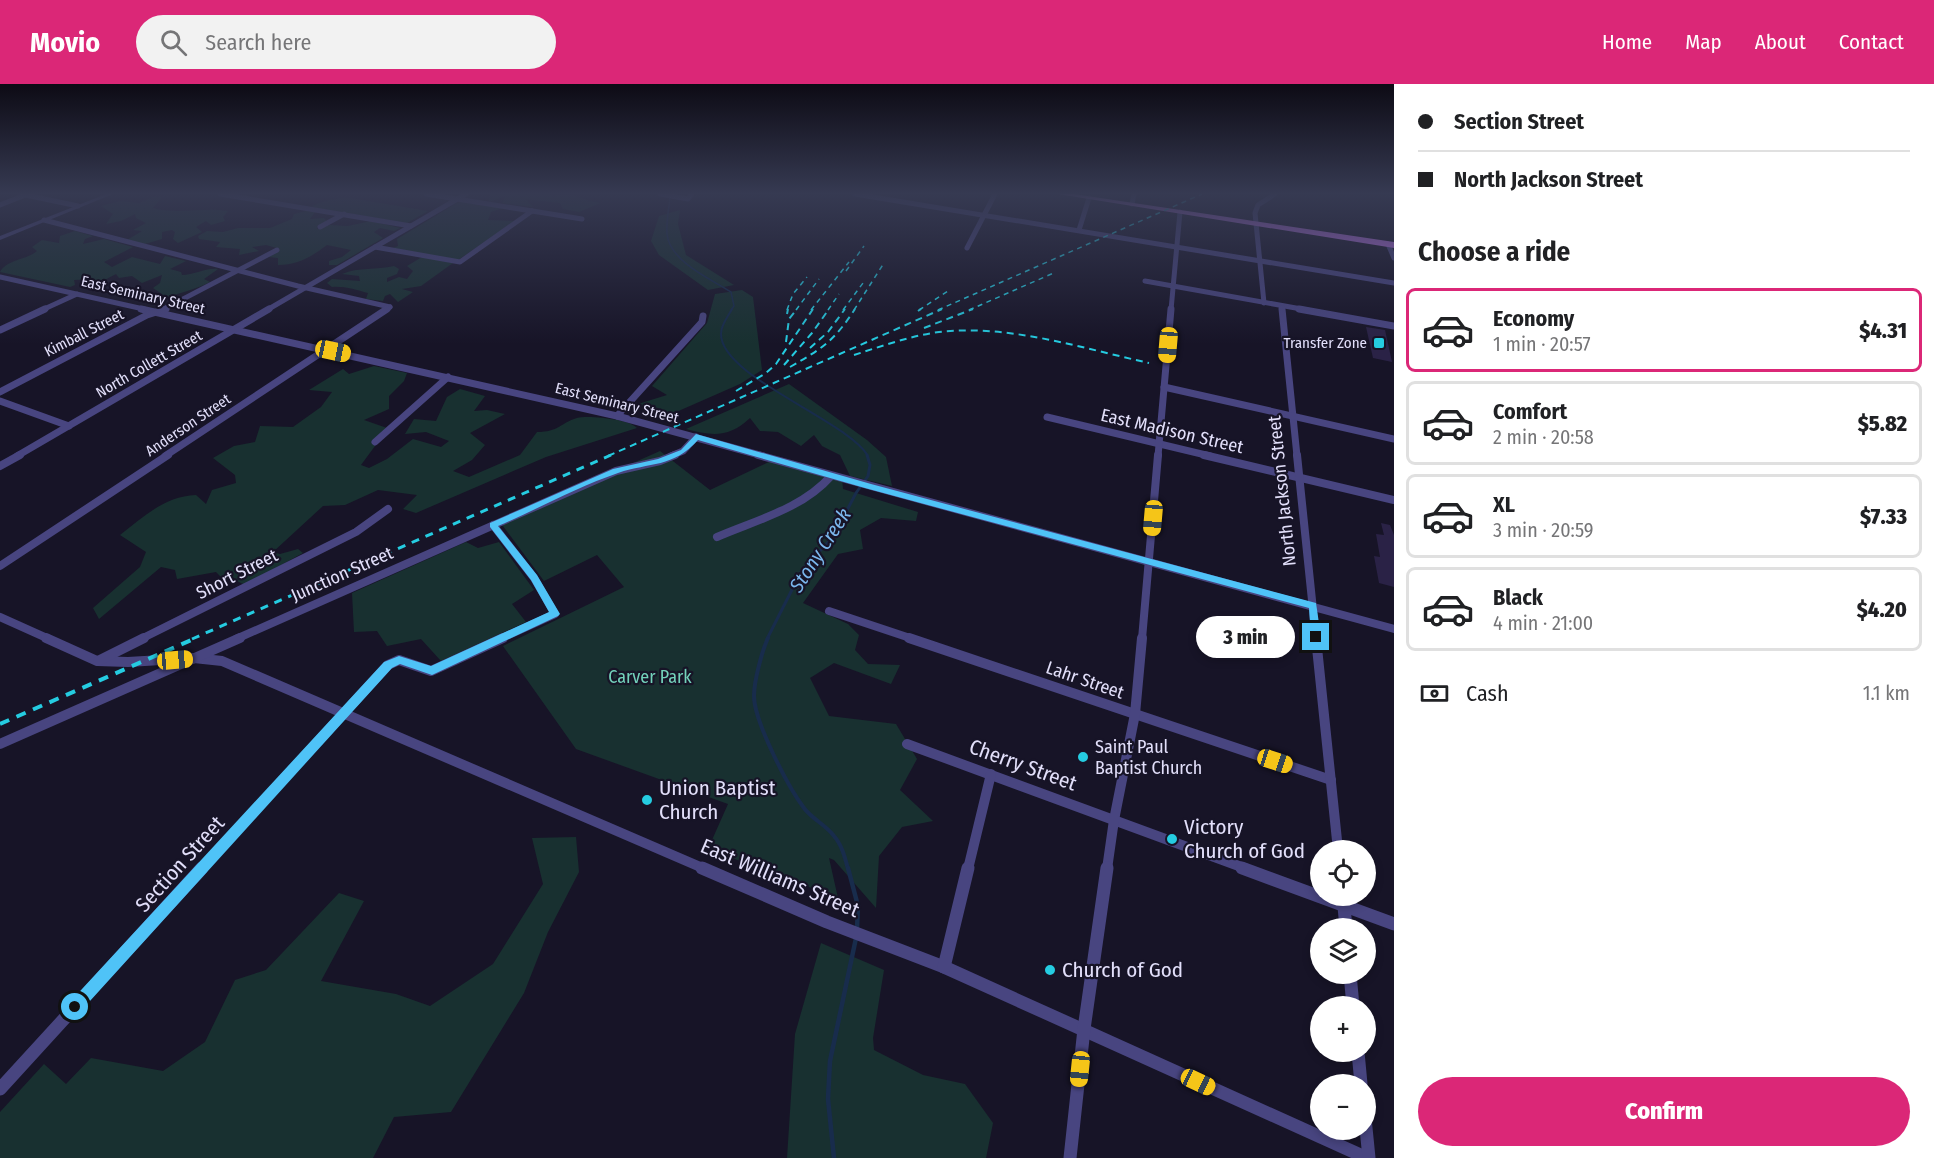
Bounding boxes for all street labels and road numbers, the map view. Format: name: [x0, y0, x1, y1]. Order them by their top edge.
street label: East Seminary Street: [79, 272, 207, 318]
street label: Kimball Street: [41, 305, 127, 361]
street label: North Collett Street: [93, 326, 205, 402]
street label: East Seminary Street: [553, 379, 681, 427]
street label: Anderson Street: [142, 390, 234, 460]
street label: East Madison Street: [1099, 404, 1246, 458]
street label: North Jackson Street: [1263, 415, 1301, 567]
street label: Junction Street: [288, 542, 397, 606]
street label: Short Street: [193, 544, 282, 604]
street label: Lahr Street: [1043, 656, 1127, 704]
street label: Cherry Street: [966, 734, 1080, 796]
street label: Section Street: [130, 810, 230, 918]
street label: East Williams Street: [697, 833, 863, 923]

